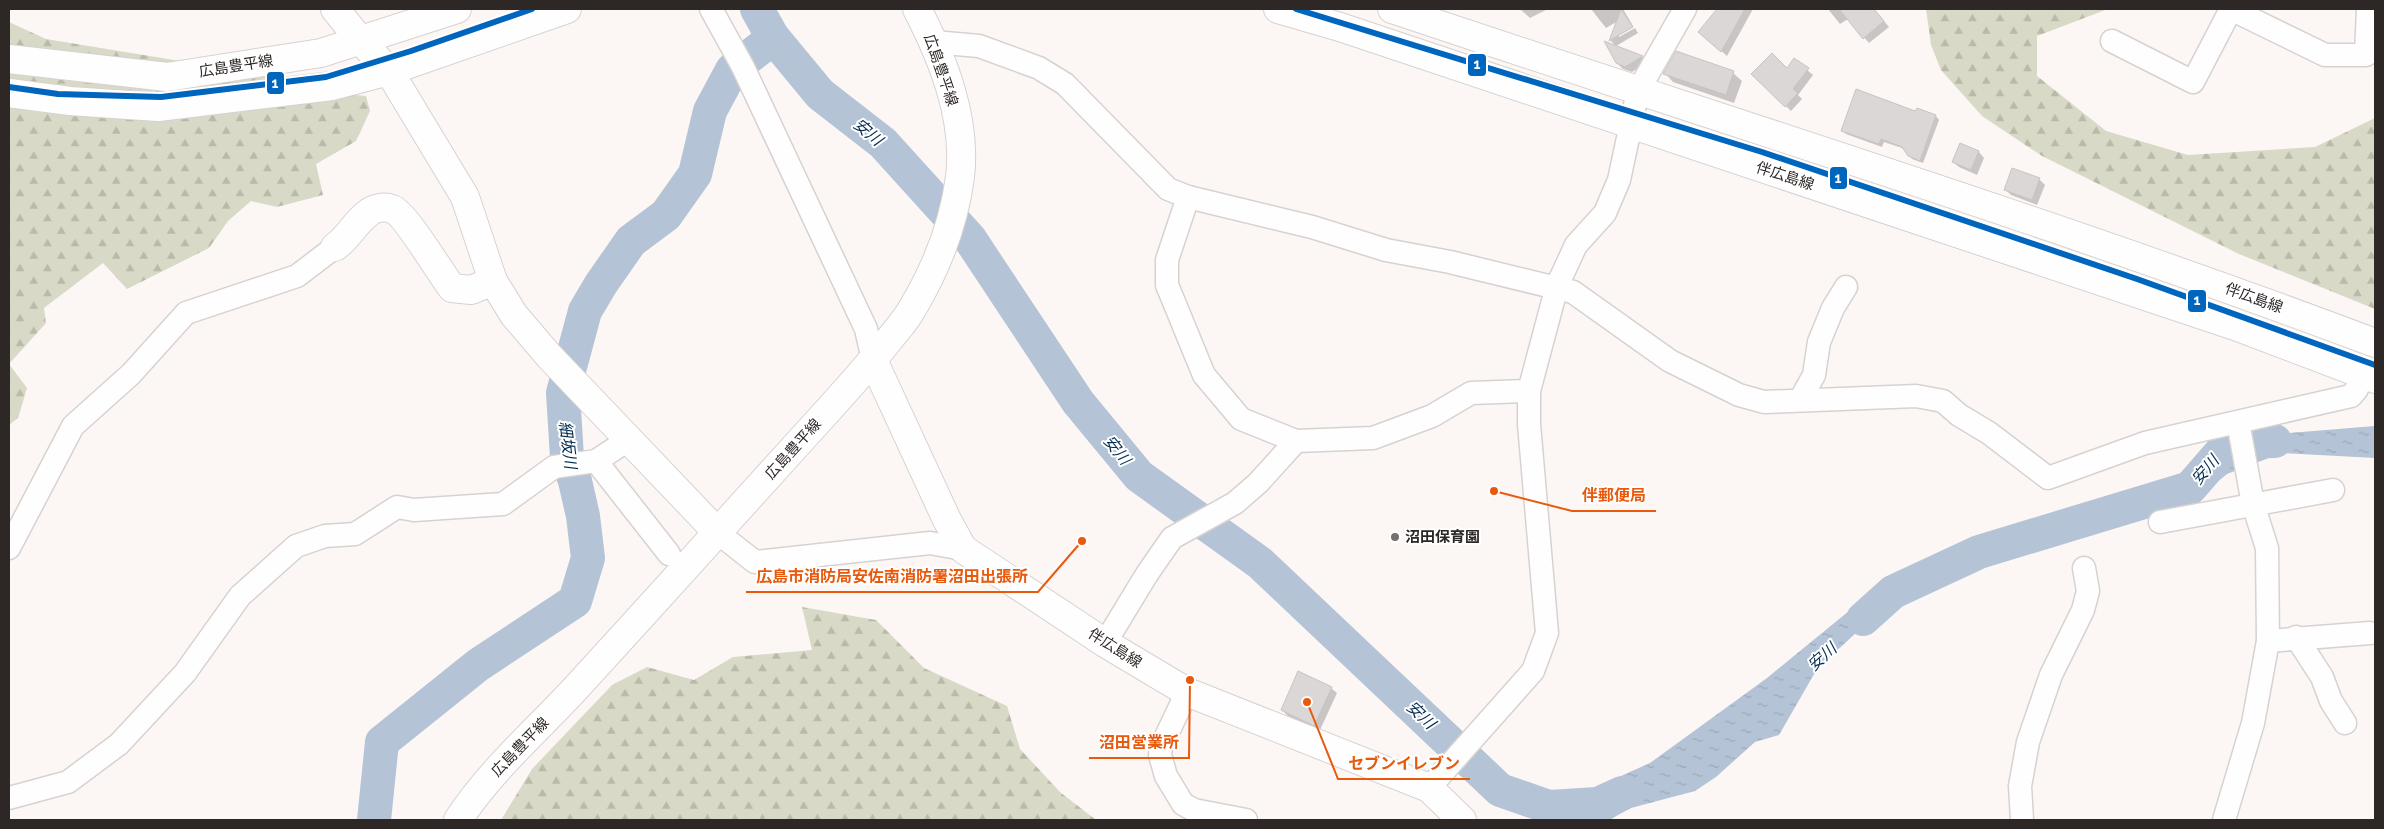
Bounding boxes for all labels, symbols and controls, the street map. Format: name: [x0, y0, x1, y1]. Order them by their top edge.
street label: 広島豊平線: [920, 32, 962, 108]
street label: 広島豊平線: [198, 51, 274, 81]
line badge: 1: [1467, 53, 1487, 77]
text: 1: [1474, 56, 1481, 72]
line badge: 1: [266, 71, 285, 95]
text: 1: [272, 75, 279, 91]
water label: 安川: [850, 114, 888, 151]
street label: 伴広島線: [1754, 158, 1816, 194]
line badge: 1: [1829, 166, 1848, 190]
text: 1: [1835, 170, 1842, 186]
street label: 伴広島線: [2223, 279, 2285, 317]
line badge: 1: [2187, 289, 2207, 313]
text: 1: [2194, 292, 2201, 308]
street label: 広島豊平線: [761, 415, 825, 483]
water label: 細坂川: [556, 420, 581, 472]
water label: 安川: [1100, 432, 1136, 470]
water label: 安川: [2187, 450, 2224, 488]
callout: 伴郵便局: [1572, 480, 1656, 511]
text: 伴郵便局: [1581, 486, 1646, 505]
place label: 沼田保育園: [1405, 528, 1480, 546]
marker: 沼田保育園: [1389, 531, 1401, 543]
callout: 広島市消防局安佐南消防署沼田出張所: [746, 561, 1038, 592]
text: 広島市消防局安佐南消防署沼田出張所: [756, 567, 1028, 586]
street label: 伴広島線: [1085, 624, 1145, 672]
water label: 安川: [1804, 638, 1842, 675]
water label: 安川: [1403, 697, 1441, 734]
street label: 広島豊平線: [487, 714, 553, 780]
callout: 沼田営業所: [1089, 727, 1189, 758]
text: 沼田営業所: [1099, 733, 1179, 752]
callout: セブンイレブン: [1338, 748, 1470, 779]
text: セブンイレブン: [1348, 754, 1460, 773]

